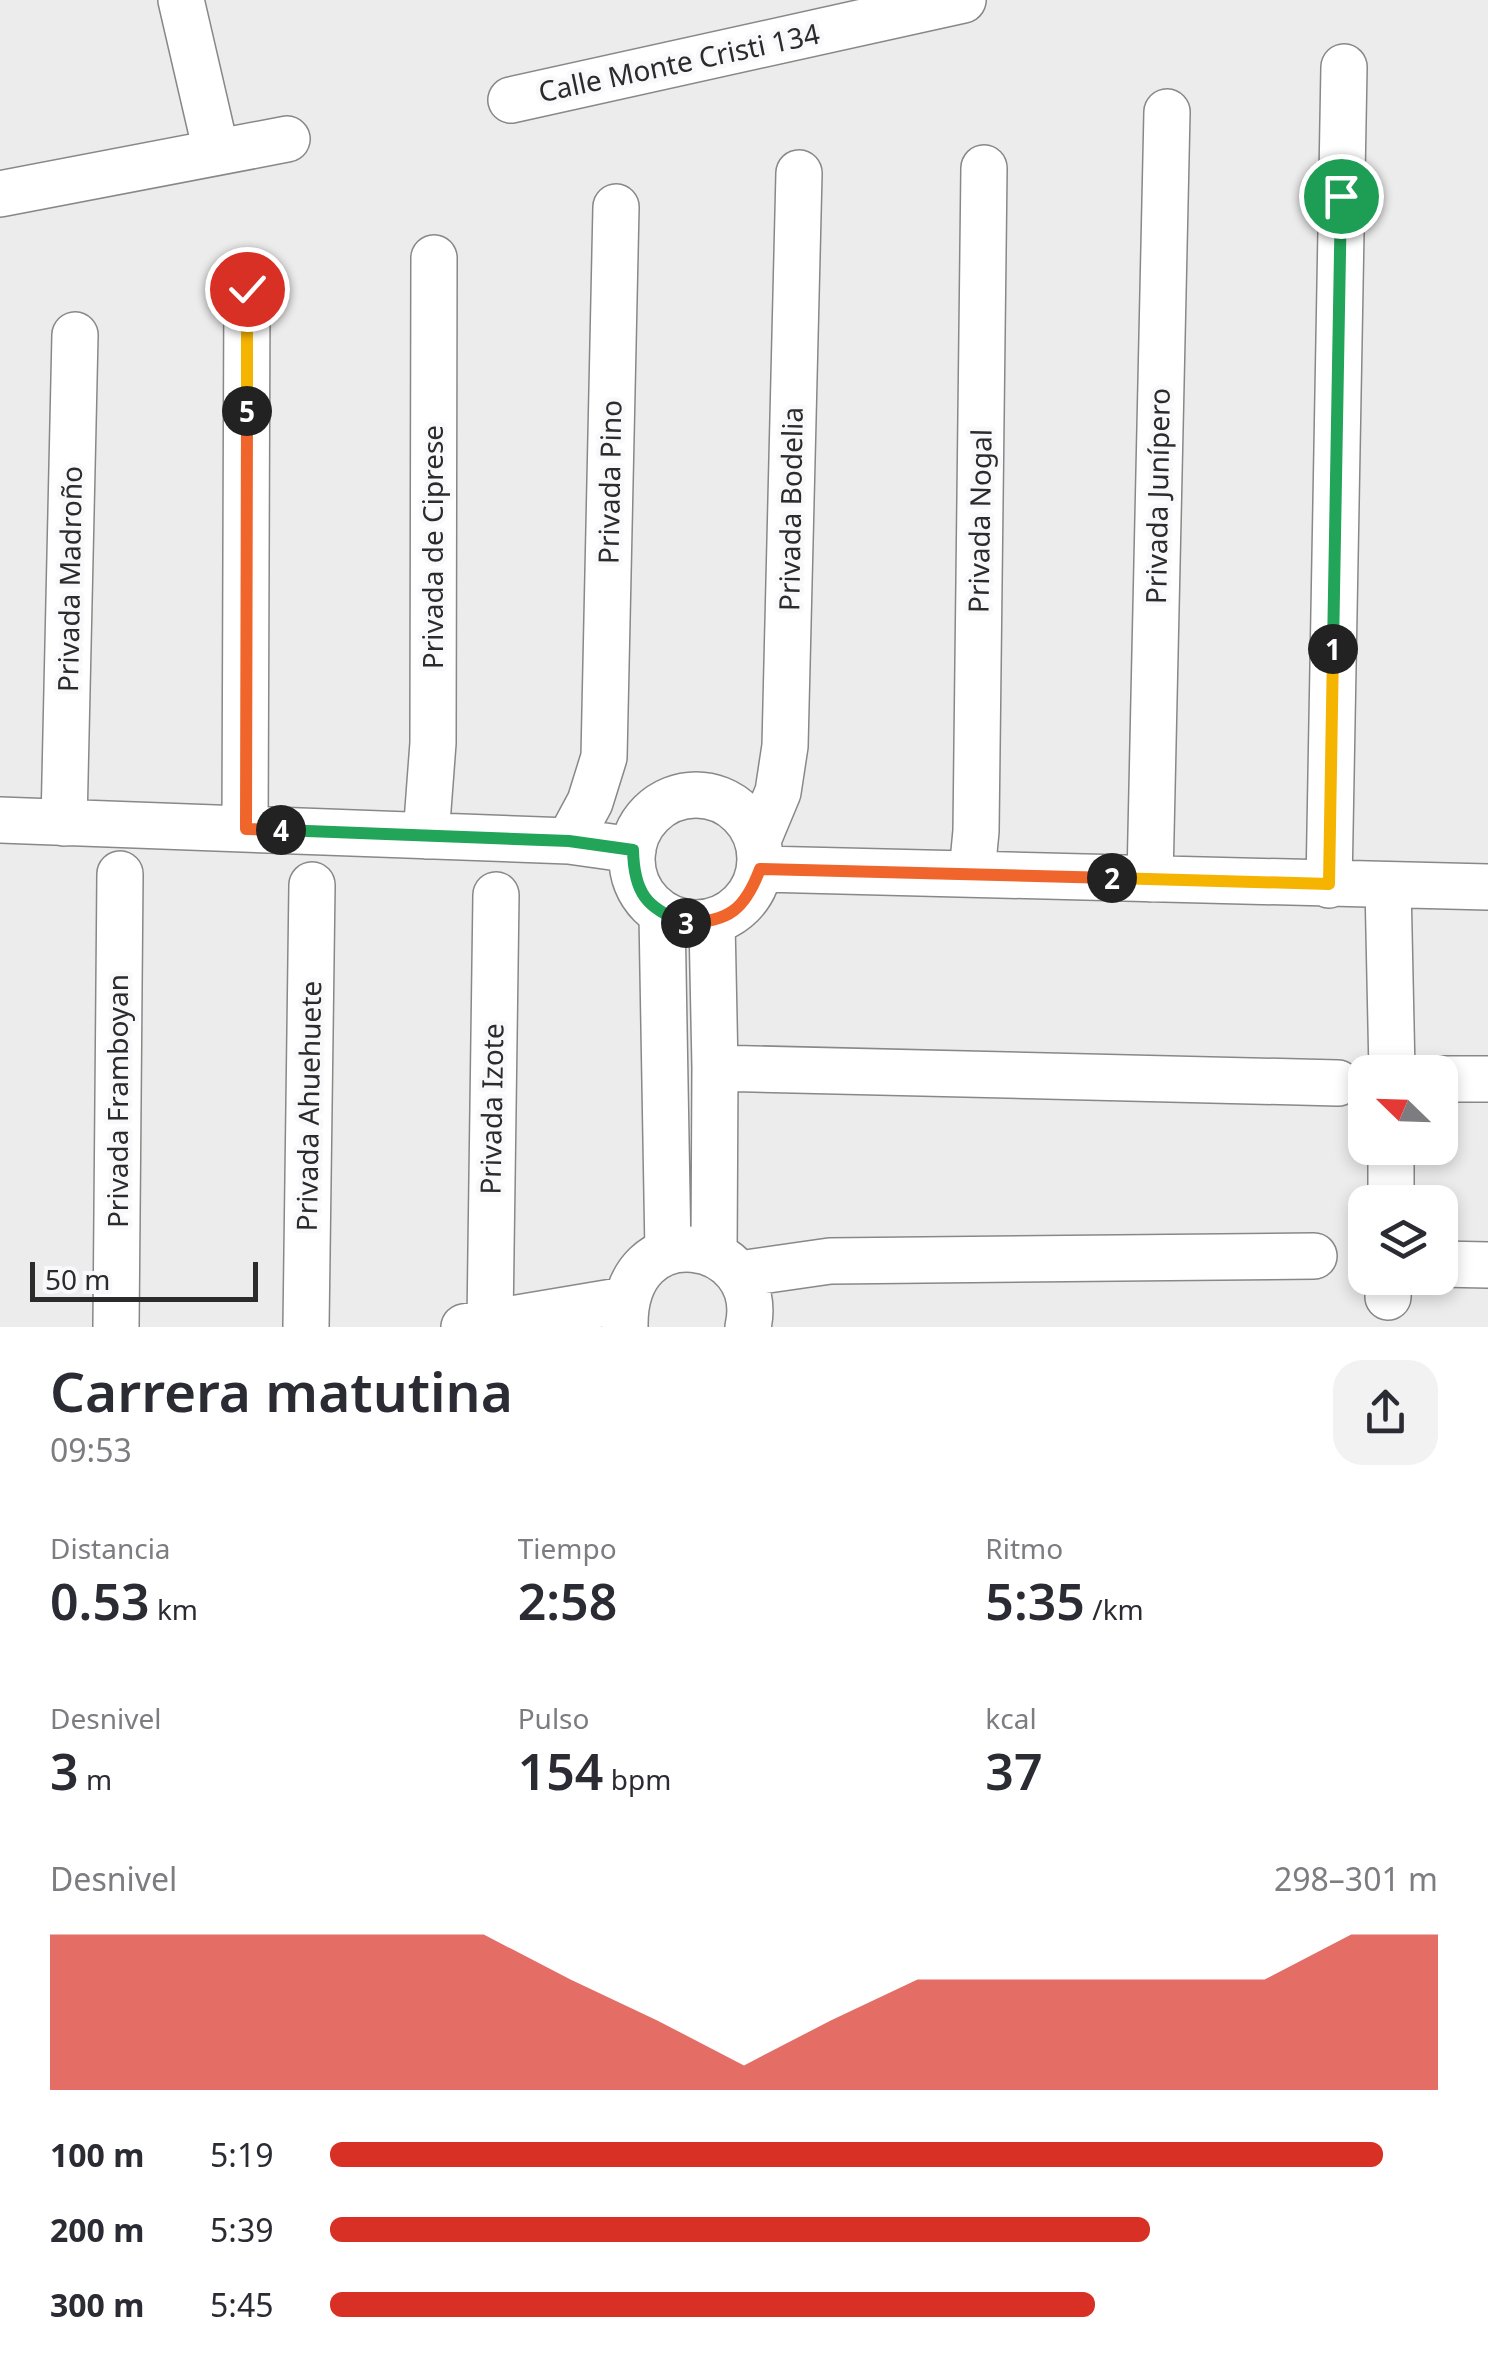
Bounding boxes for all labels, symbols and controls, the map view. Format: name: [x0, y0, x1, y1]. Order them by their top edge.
street label: Calle Monte Cristi 134: [535, 14, 823, 110]
pin: [1299, 154, 1384, 239]
icon: arrive: [1314, 169, 1369, 224]
pin: [205, 247, 290, 332]
icon: check: [220, 262, 275, 317]
pin: 5: [222, 386, 272, 436]
street label: Privada Junípero: [1136, 388, 1178, 604]
text: 5: [239, 392, 255, 430]
street label: Privada Pino: [589, 400, 629, 564]
street label: Privada Bodelia: [769, 407, 811, 611]
street label: Privada de Ciprese: [413, 425, 451, 669]
street label: Privada Nogal: [958, 429, 1000, 613]
street label: Privada Madroño: [48, 465, 90, 692]
pin: 1: [1308, 624, 1358, 674]
text: 1: [1325, 630, 1341, 668]
pin: 4: [256, 805, 306, 855]
text: 4: [273, 811, 289, 849]
pin: 2: [1087, 853, 1137, 903]
text: 2: [1104, 859, 1120, 897]
pin: 3: [661, 898, 711, 948]
text: 3: [678, 904, 694, 942]
street label: Privada Framboyan: [98, 974, 136, 1228]
street label: Privada Ahuehuete: [287, 980, 329, 1232]
street label: Privada Izote: [471, 1023, 511, 1195]
north arrow: [1348, 1055, 1458, 1165]
map controls: [1348, 1055, 1458, 1295]
button: layers: [1348, 1185, 1458, 1295]
scale bar: [30, 1257, 258, 1302]
text: 50 m: [45, 1260, 111, 1298]
text: Carrera matutina: [50, 1353, 513, 1428]
button: share: [1333, 1360, 1438, 1465]
text: 09:53: [50, 1428, 132, 1471]
text: Distancia: [50, 1529, 171, 1567]
text: Tiempo: [518, 1529, 617, 1567]
text: Ritmo: [985, 1529, 1063, 1567]
text: 0.53: [50, 1567, 150, 1635]
text: 2:58: [518, 1567, 617, 1635]
text: 5:35: [985, 1567, 1085, 1635]
text: km: [150, 1590, 198, 1628]
text: /km: [1085, 1590, 1144, 1628]
text: Desnivel: [50, 1699, 161, 1737]
text: Pulso: [518, 1699, 589, 1737]
text: kcal: [985, 1699, 1037, 1737]
text: 3: [50, 1737, 79, 1805]
text: 154: [518, 1737, 603, 1805]
text: 37: [985, 1737, 1043, 1805]
text: m: [79, 1760, 112, 1798]
text: bpm: [603, 1760, 671, 1798]
text: Desnivel: [50, 1857, 177, 1900]
text: 298–301 m: [1274, 1857, 1438, 1900]
text: 100 m: [50, 2133, 144, 2176]
text: 5:19: [210, 2133, 274, 2176]
text: 200 m: [50, 2208, 144, 2251]
text: 5:39: [210, 2208, 274, 2251]
text: 300 m: [50, 2283, 144, 2326]
text: 5:45: [210, 2283, 274, 2326]

